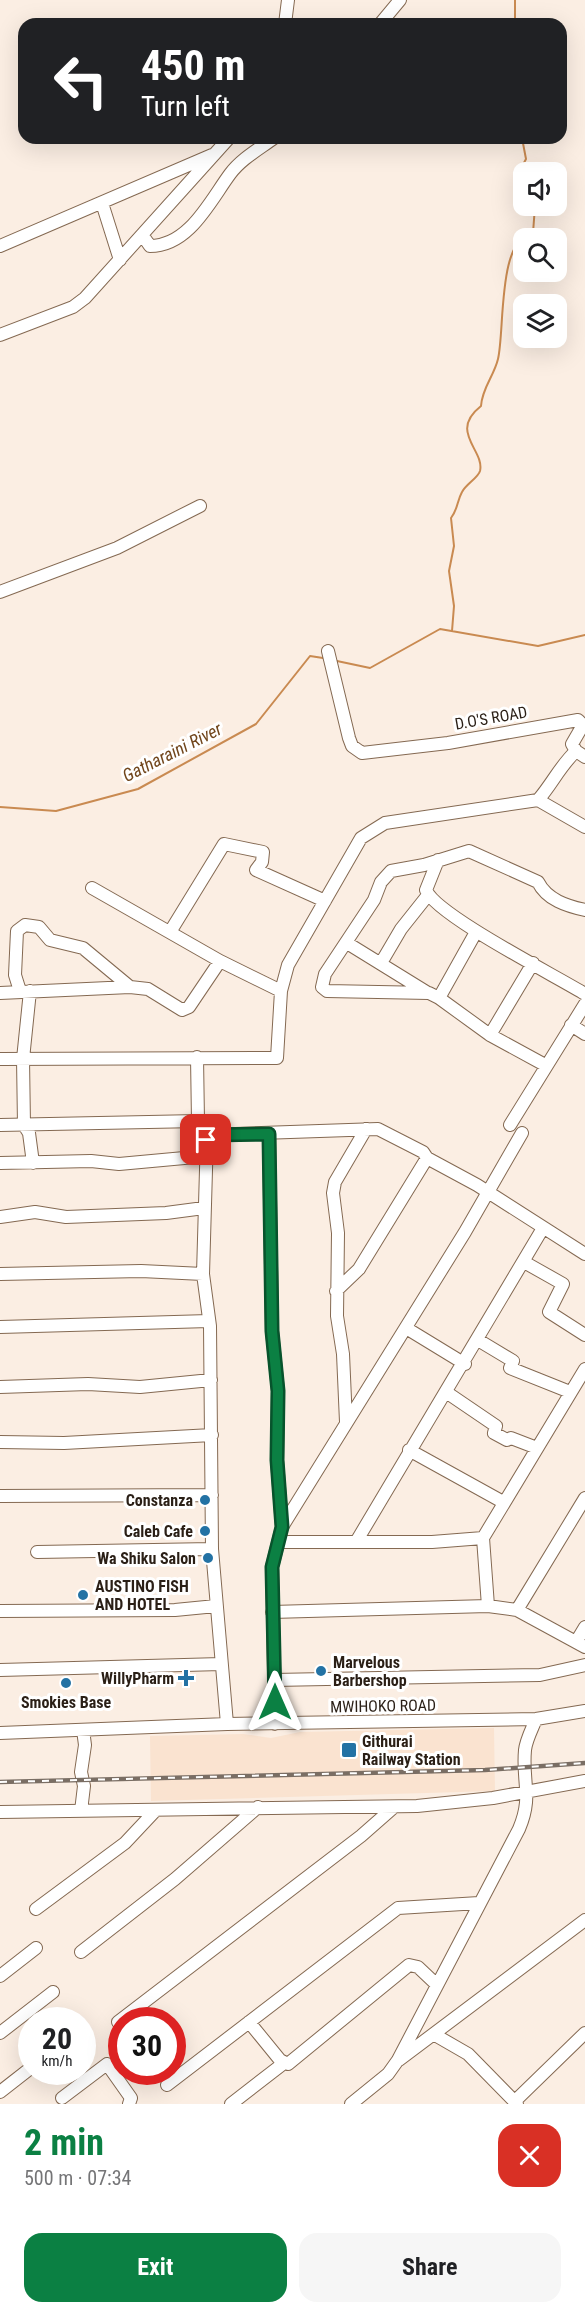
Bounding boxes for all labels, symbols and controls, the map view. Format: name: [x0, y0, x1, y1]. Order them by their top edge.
text: 450 m: [141, 41, 246, 90]
icon: left: [42, 42, 120, 120]
text: Turn left: [141, 91, 230, 123]
map controls: [513, 162, 567, 348]
button: sound: [513, 162, 567, 216]
button: search: [513, 228, 567, 282]
button: layers: [513, 294, 567, 348]
street label: D.O'S ROAD: [453, 702, 529, 734]
water label: Gatharaini River: [119, 718, 226, 786]
pin: [180, 1114, 231, 1165]
icon: arrive: [189, 1123, 222, 1156]
place label: Constanza: [126, 1491, 193, 1510]
marker: Constanza: [198, 1493, 212, 1507]
place label: Caleb Cafe: [124, 1522, 193, 1541]
marker: Caleb Cafe: [198, 1524, 212, 1538]
place label: Wa Shiku Salon: [97, 1549, 196, 1568]
marker: Wa Shiku Salon: [201, 1551, 215, 1565]
place label: AUSTINO FISH AND HOTEL: [95, 1577, 189, 1614]
marker: AUSTINO FISH AND HOTEL: [76, 1588, 90, 1602]
place label: Marvelous Barbershop: [333, 1653, 407, 1690]
marker: Marvelous Barbershop: [314, 1664, 328, 1678]
place label: WillyPharm: [101, 1669, 174, 1688]
position arrow: [243, 1670, 307, 1734]
marker: WillyPharm: [179, 1671, 193, 1685]
marker: Smokies Base: [59, 1676, 73, 1690]
place label: Smokies Base: [21, 1693, 111, 1712]
street label: MWIHOKO ROAD: [330, 1696, 436, 1716]
place label: Githurai Railway Station: [362, 1732, 461, 1769]
marker: Githurai Railway Station: [340, 1741, 358, 1759]
speed limit sign: 30: [108, 2007, 186, 2085]
text: 20: [42, 2021, 72, 2056]
text: km/h: [42, 2052, 72, 2070]
text: 2 min: [24, 2122, 104, 2164]
button: close: [498, 2124, 561, 2187]
text: 500 m · 07:34: [24, 2166, 131, 2190]
button: Exit: [24, 2233, 287, 2302]
button: Share: [299, 2233, 561, 2302]

